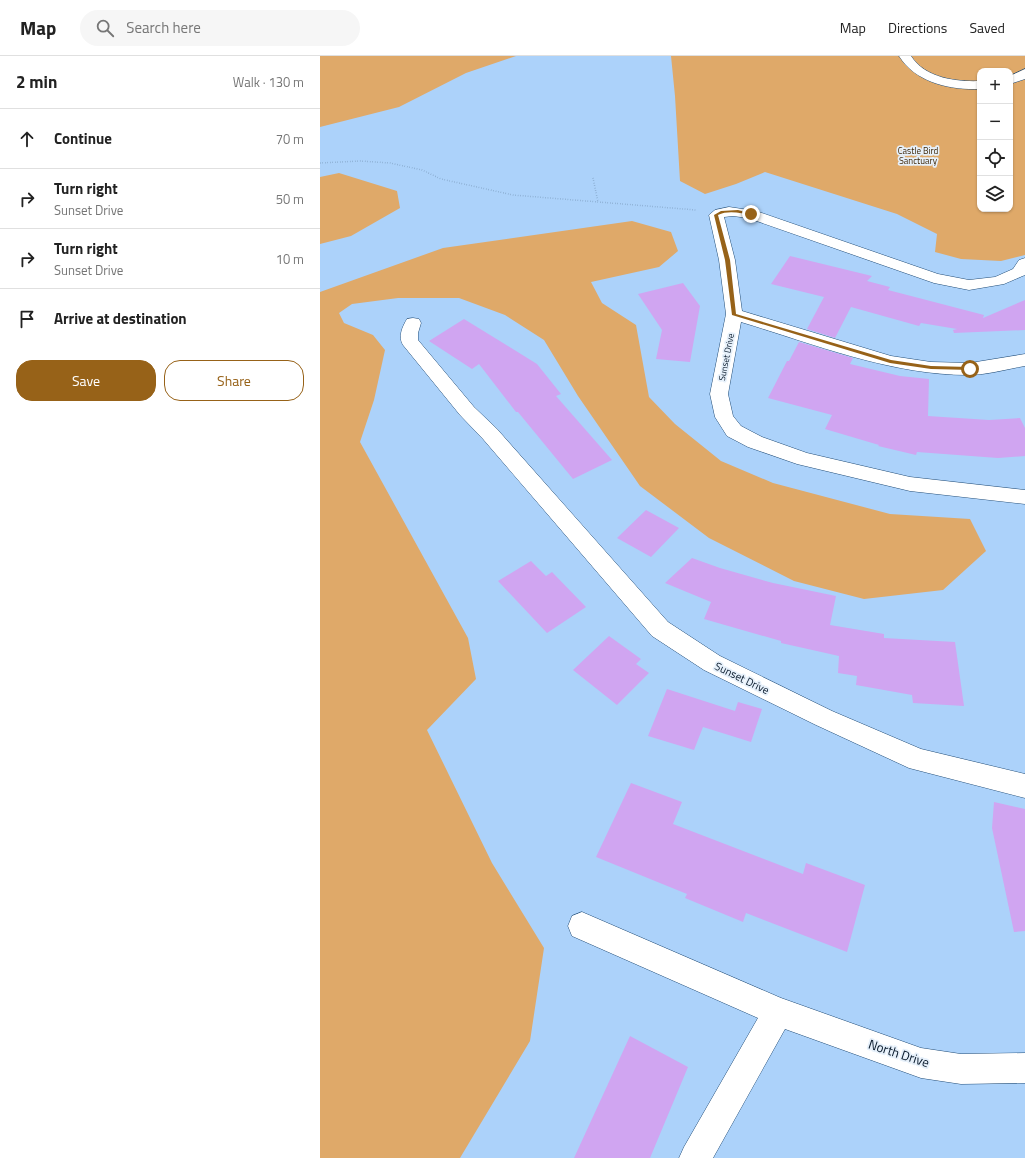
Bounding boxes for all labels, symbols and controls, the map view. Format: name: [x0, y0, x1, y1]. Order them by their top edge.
search box: [80, 10, 360, 46]
text: Map: [20, 13, 56, 42]
text: Search here: [126, 16, 201, 39]
icon: search: [94, 17, 116, 39]
text: Map: [840, 17, 866, 38]
text: Directions: [888, 17, 947, 38]
text: Saved: [969, 17, 1005, 38]
map controls: [977, 68, 1013, 212]
button: +: [977, 68, 1013, 104]
text: 2 min: [16, 69, 57, 95]
text: Walk · 130 m: [233, 72, 304, 92]
button: −: [977, 104, 1013, 140]
text: Continue: [54, 127, 112, 150]
icon: ahead: [16, 128, 38, 150]
text: 70 m: [276, 129, 304, 149]
button: locate: [977, 140, 1013, 176]
park label: Castle Bird Sanctuary: [898, 144, 939, 167]
button: layers: [977, 176, 1013, 212]
text: Turn right: [54, 177, 118, 200]
icon: right: [16, 188, 38, 210]
text: 50 m: [276, 189, 304, 209]
text: Sunset Drive: [54, 200, 123, 220]
route end: [742, 205, 760, 223]
text: Turn right: [54, 237, 118, 260]
icon: right: [16, 248, 38, 270]
text: 10 m: [276, 249, 304, 269]
text: Sunset Drive: [54, 260, 123, 280]
text: Arrive at destination: [54, 307, 187, 330]
icon: arrive: [16, 308, 38, 330]
street label: Sunset Drive: [715, 332, 737, 382]
button: Save: [16, 360, 156, 401]
button: Share: [164, 360, 304, 401]
route start: [961, 360, 979, 378]
street label: Sunset Drive: [712, 658, 772, 698]
street label: North Drive: [866, 1034, 932, 1072]

